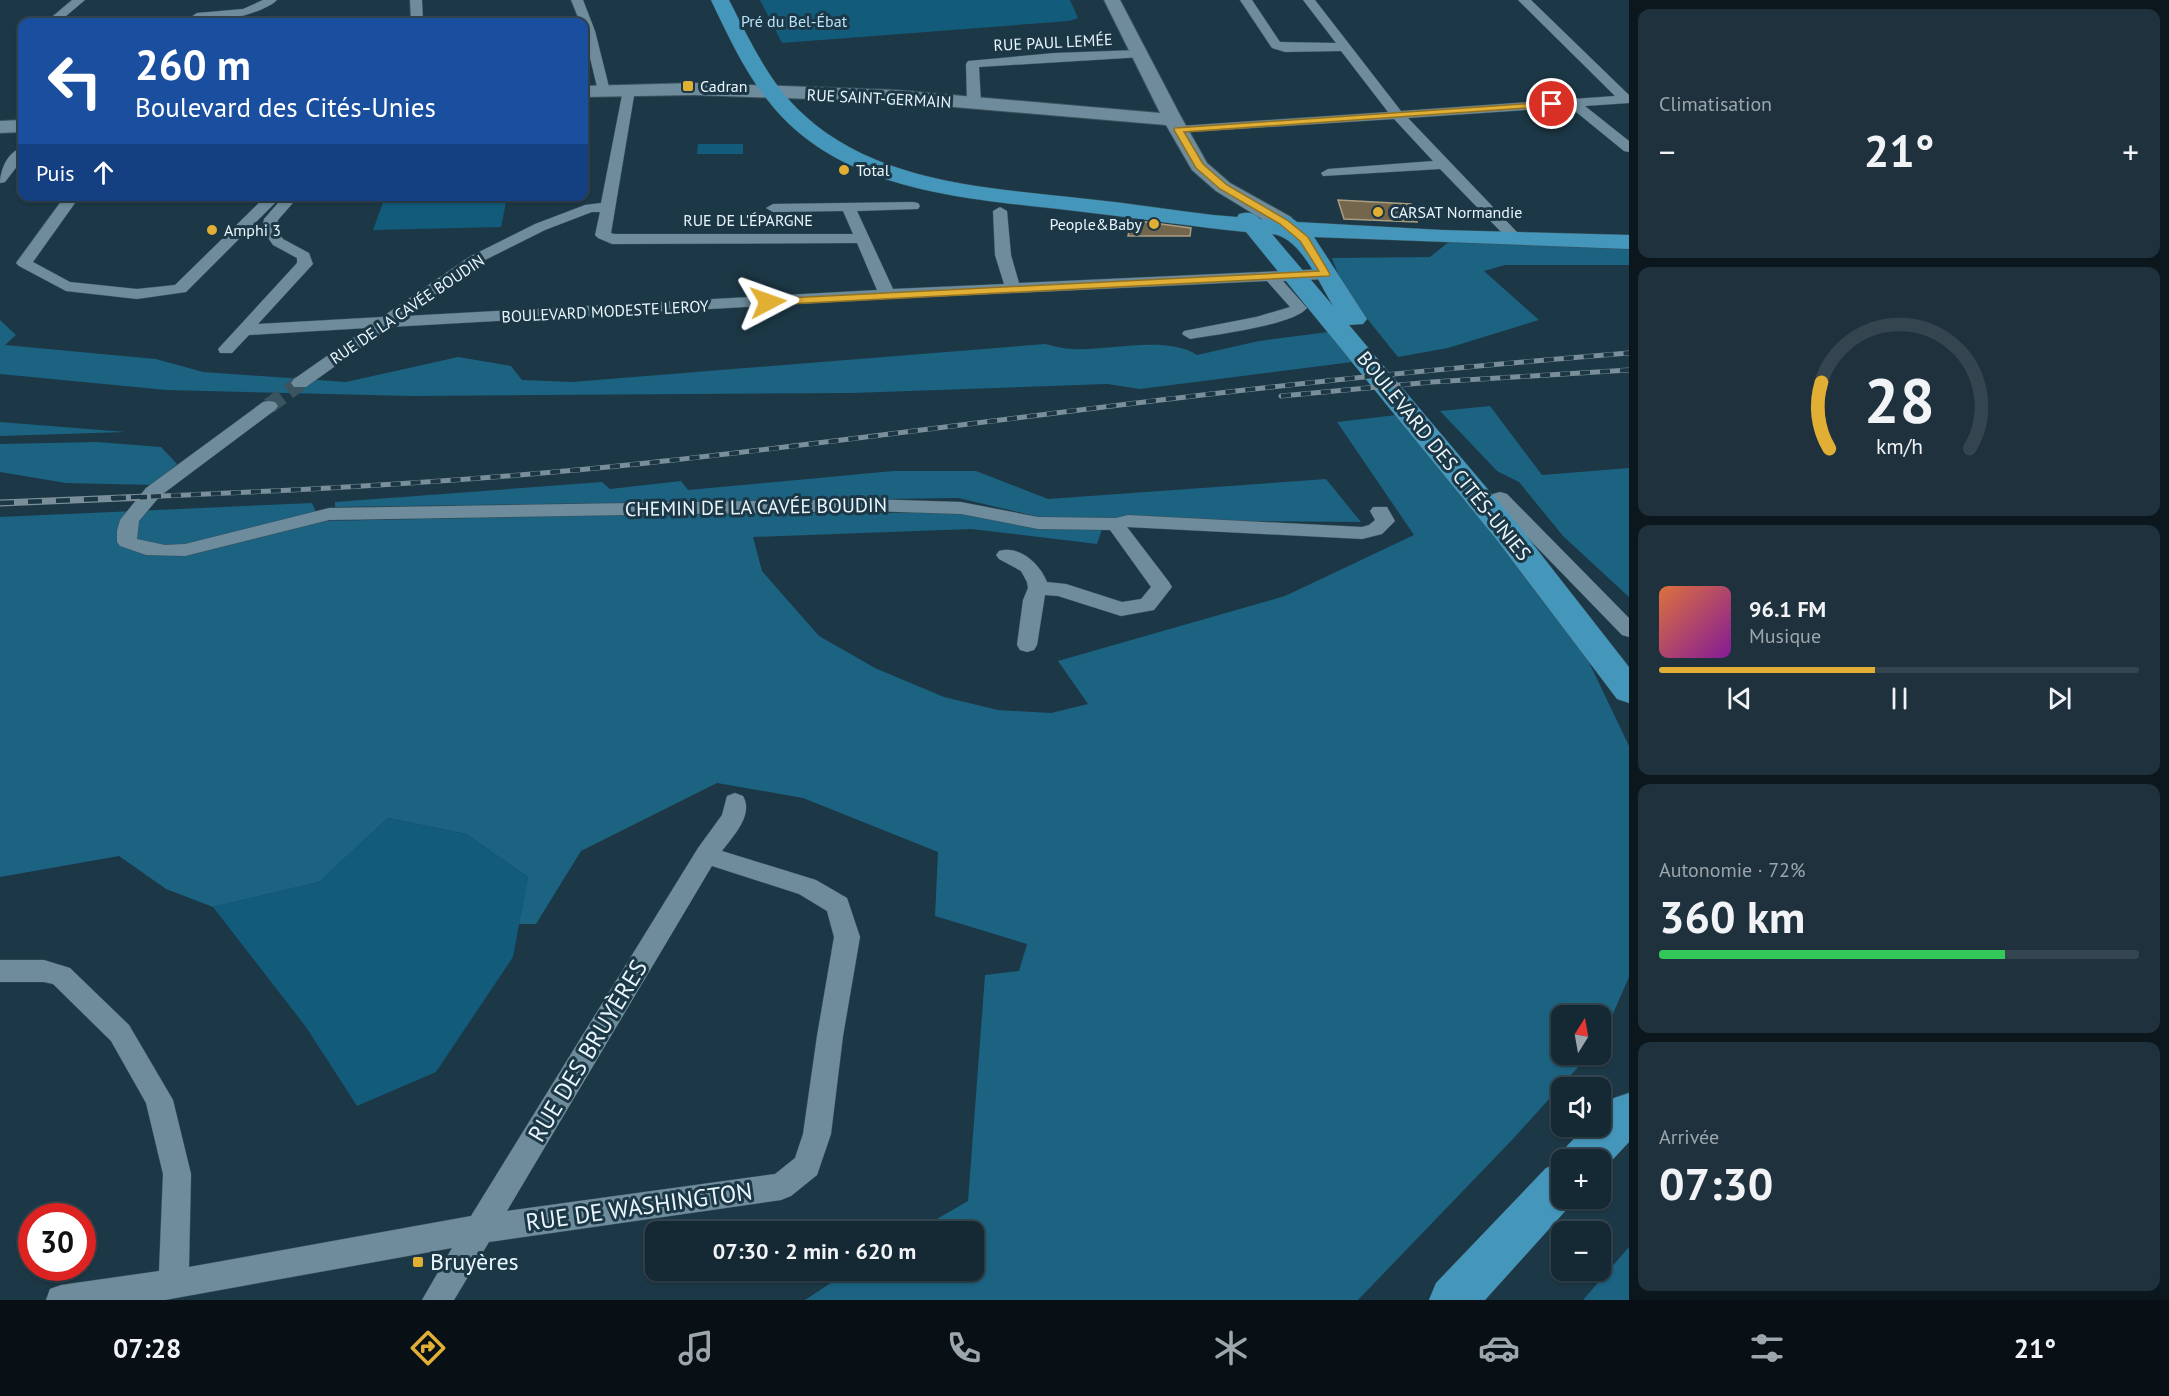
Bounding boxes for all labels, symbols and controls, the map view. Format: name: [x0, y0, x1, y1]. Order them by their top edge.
park label: Pré du Bel-Ébat: [741, 11, 848, 31]
street label: RUE PAUL LEMÉE: [993, 29, 1113, 55]
text: 260 m: [135, 37, 251, 92]
icon: left: [36, 42, 114, 120]
place label: Cadran: [700, 76, 748, 96]
pin: [1526, 78, 1577, 129]
marker: Cadran: [681, 79, 695, 93]
street label: RUE SAINT-GERMAIN: [806, 84, 952, 112]
icon: arrive: [1535, 87, 1568, 120]
text: Boulevard des Cités-Unies: [135, 90, 436, 124]
text: Climatisation: [1659, 91, 1772, 117]
text: 21°: [1864, 121, 1934, 179]
text: −: [1659, 130, 1676, 173]
text: +: [2122, 130, 2139, 173]
icon: ahead: [87, 156, 120, 189]
text: Puis: [36, 159, 75, 187]
place label: Total: [856, 160, 890, 180]
marker: Total: [837, 163, 851, 177]
place label: CARSAT Normandie: [1390, 202, 1522, 222]
marker: CARSAT Normandie: [1371, 205, 1385, 219]
street label: RUE DE L'ÉPARGNE: [683, 210, 813, 230]
place label: People&Baby: [1049, 214, 1143, 234]
marker: People&Baby: [1147, 217, 1161, 231]
place label: Amphi 3: [224, 220, 281, 240]
marker: Amphi 3: [205, 223, 219, 237]
street label: RUE DE LA CAVÉE BOUDIN: [326, 250, 488, 368]
position arrow: [736, 270, 800, 334]
street label: BOULEVARD MODESTE LEROY: [501, 296, 709, 326]
street label: BOULEVARD DES CITÉS-UNIES: [1351, 346, 1537, 566]
text: 28: [1864, 359, 1934, 440]
text: km/h: [1875, 432, 1922, 460]
street label: CHEMIN DE LA CAVÉE BOUDIN: [625, 492, 887, 522]
text: 96.1 FM: [1749, 595, 1826, 623]
text: Musique: [1749, 623, 1821, 649]
icon: previous: [1723, 682, 1756, 715]
icon: pause: [1883, 682, 1916, 715]
icon: next: [2043, 682, 2076, 715]
text: Autonomie · 72%: [1659, 857, 1805, 883]
text: 360 km: [1659, 887, 1805, 945]
street label: RUE DES BRUYÈRES: [521, 954, 654, 1147]
north arrow: [1551, 1005, 1611, 1065]
map controls: [1551, 1005, 1611, 1281]
button: sound: [1551, 1077, 1611, 1137]
text: Arrivée: [1659, 1124, 1719, 1150]
button: +: [1551, 1149, 1611, 1209]
text: 07:30: [1659, 1154, 1773, 1212]
street label: RUE DE WASHINGTON: [524, 1175, 754, 1238]
speed limit sign: 30: [18, 1203, 96, 1281]
button: −: [1551, 1221, 1611, 1281]
text: 07:30 · 2 min · 620 m: [713, 1237, 916, 1265]
place label: Bruyères: [430, 1246, 519, 1277]
marker: Bruyères: [411, 1255, 425, 1269]
icon: directions: [407, 1327, 449, 1369]
icon: music: [675, 1327, 717, 1369]
icon: phone: [943, 1327, 985, 1369]
icon: climate: [1210, 1327, 1252, 1369]
icon: car: [1478, 1327, 1520, 1369]
icon: filters: [1746, 1327, 1788, 1369]
text: 07:28: [113, 1331, 181, 1365]
text: 21°: [2014, 1331, 2056, 1365]

